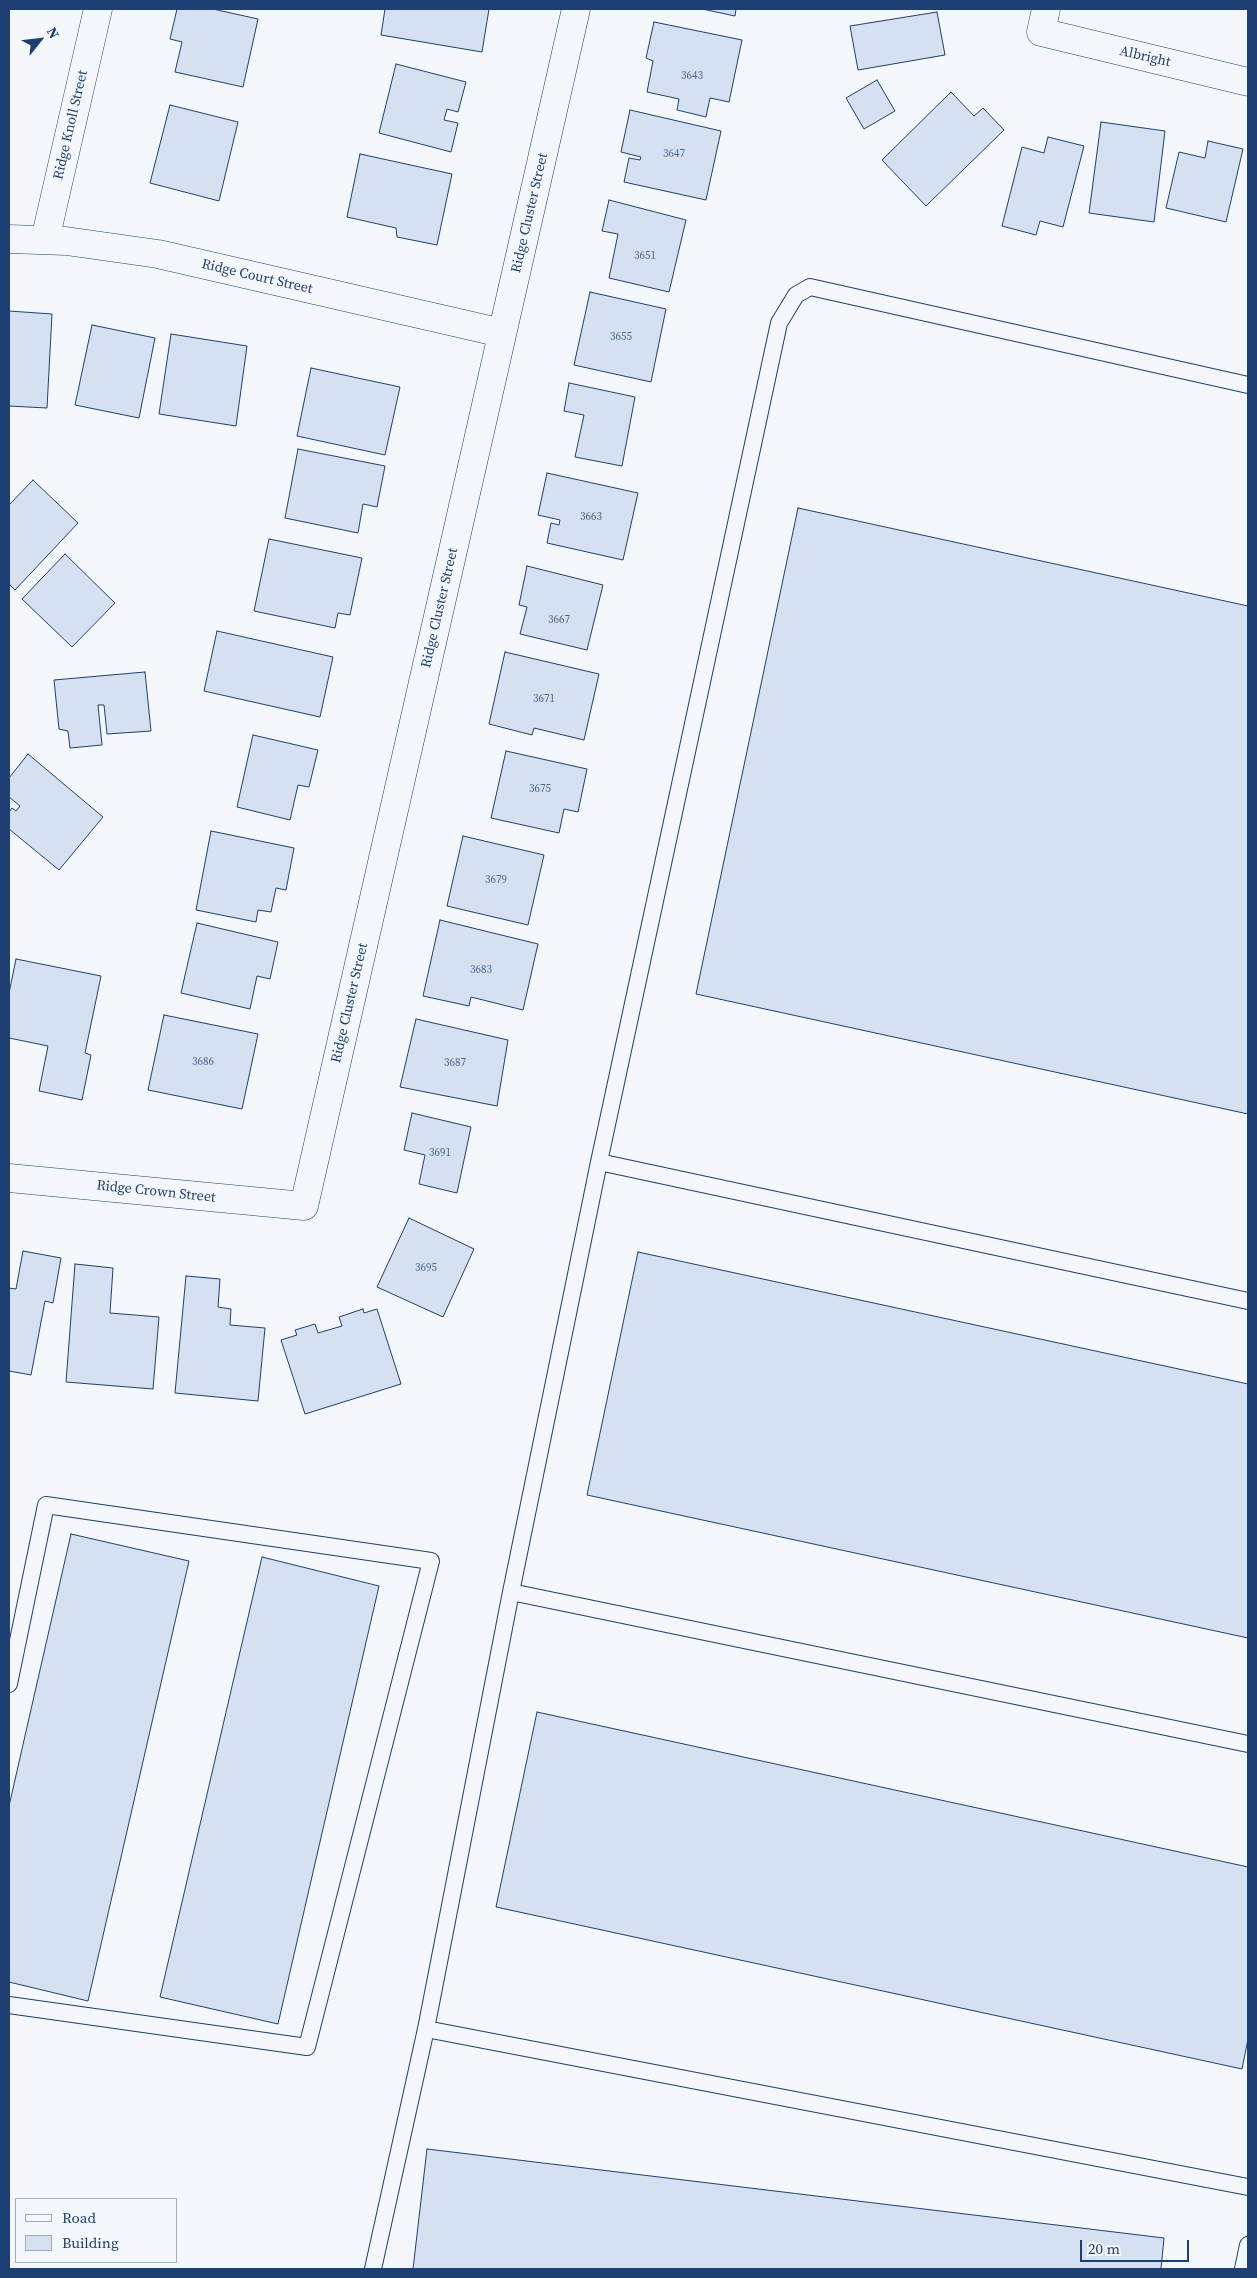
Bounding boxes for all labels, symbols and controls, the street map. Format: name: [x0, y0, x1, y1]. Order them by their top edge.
north arrow: [15, 15, 65, 65]
text: N: [42, 23, 64, 42]
street label: Albright: [1118, 43, 1172, 71]
street label: Ridge Knoll Street: [50, 69, 92, 181]
house number: 3643: [681, 69, 703, 83]
house number: 3647: [663, 147, 685, 161]
street label: Ridge Cluster Street: [508, 151, 552, 275]
house number: 3651: [634, 249, 656, 263]
street label: Ridge Court Street: [200, 256, 314, 298]
house number: 3655: [610, 330, 632, 344]
house number: 3663: [580, 510, 602, 524]
street label: Ridge Cluster Street: [418, 546, 462, 670]
house number: 3667: [548, 613, 570, 627]
house number: 3671: [533, 692, 555, 706]
house number: 3675: [529, 782, 551, 796]
house number: 3679: [485, 873, 507, 887]
street label: Ridge Cluster Street: [328, 941, 372, 1065]
house number: 3683: [470, 963, 492, 977]
house number: 3686: [192, 1055, 214, 1069]
house number: 3687: [444, 1056, 466, 1070]
house number: 3691: [429, 1146, 451, 1160]
street label: Ridge Crown Street: [96, 1177, 216, 1207]
house number: 3695: [415, 1261, 437, 1275]
legend: [15, 2198, 178, 2263]
text: Road: [62, 2207, 96, 2228]
scale bar: [1082, 2230, 1191, 2262]
text: Building: [62, 2232, 119, 2253]
text: 20 m: [1088, 2238, 1120, 2259]

